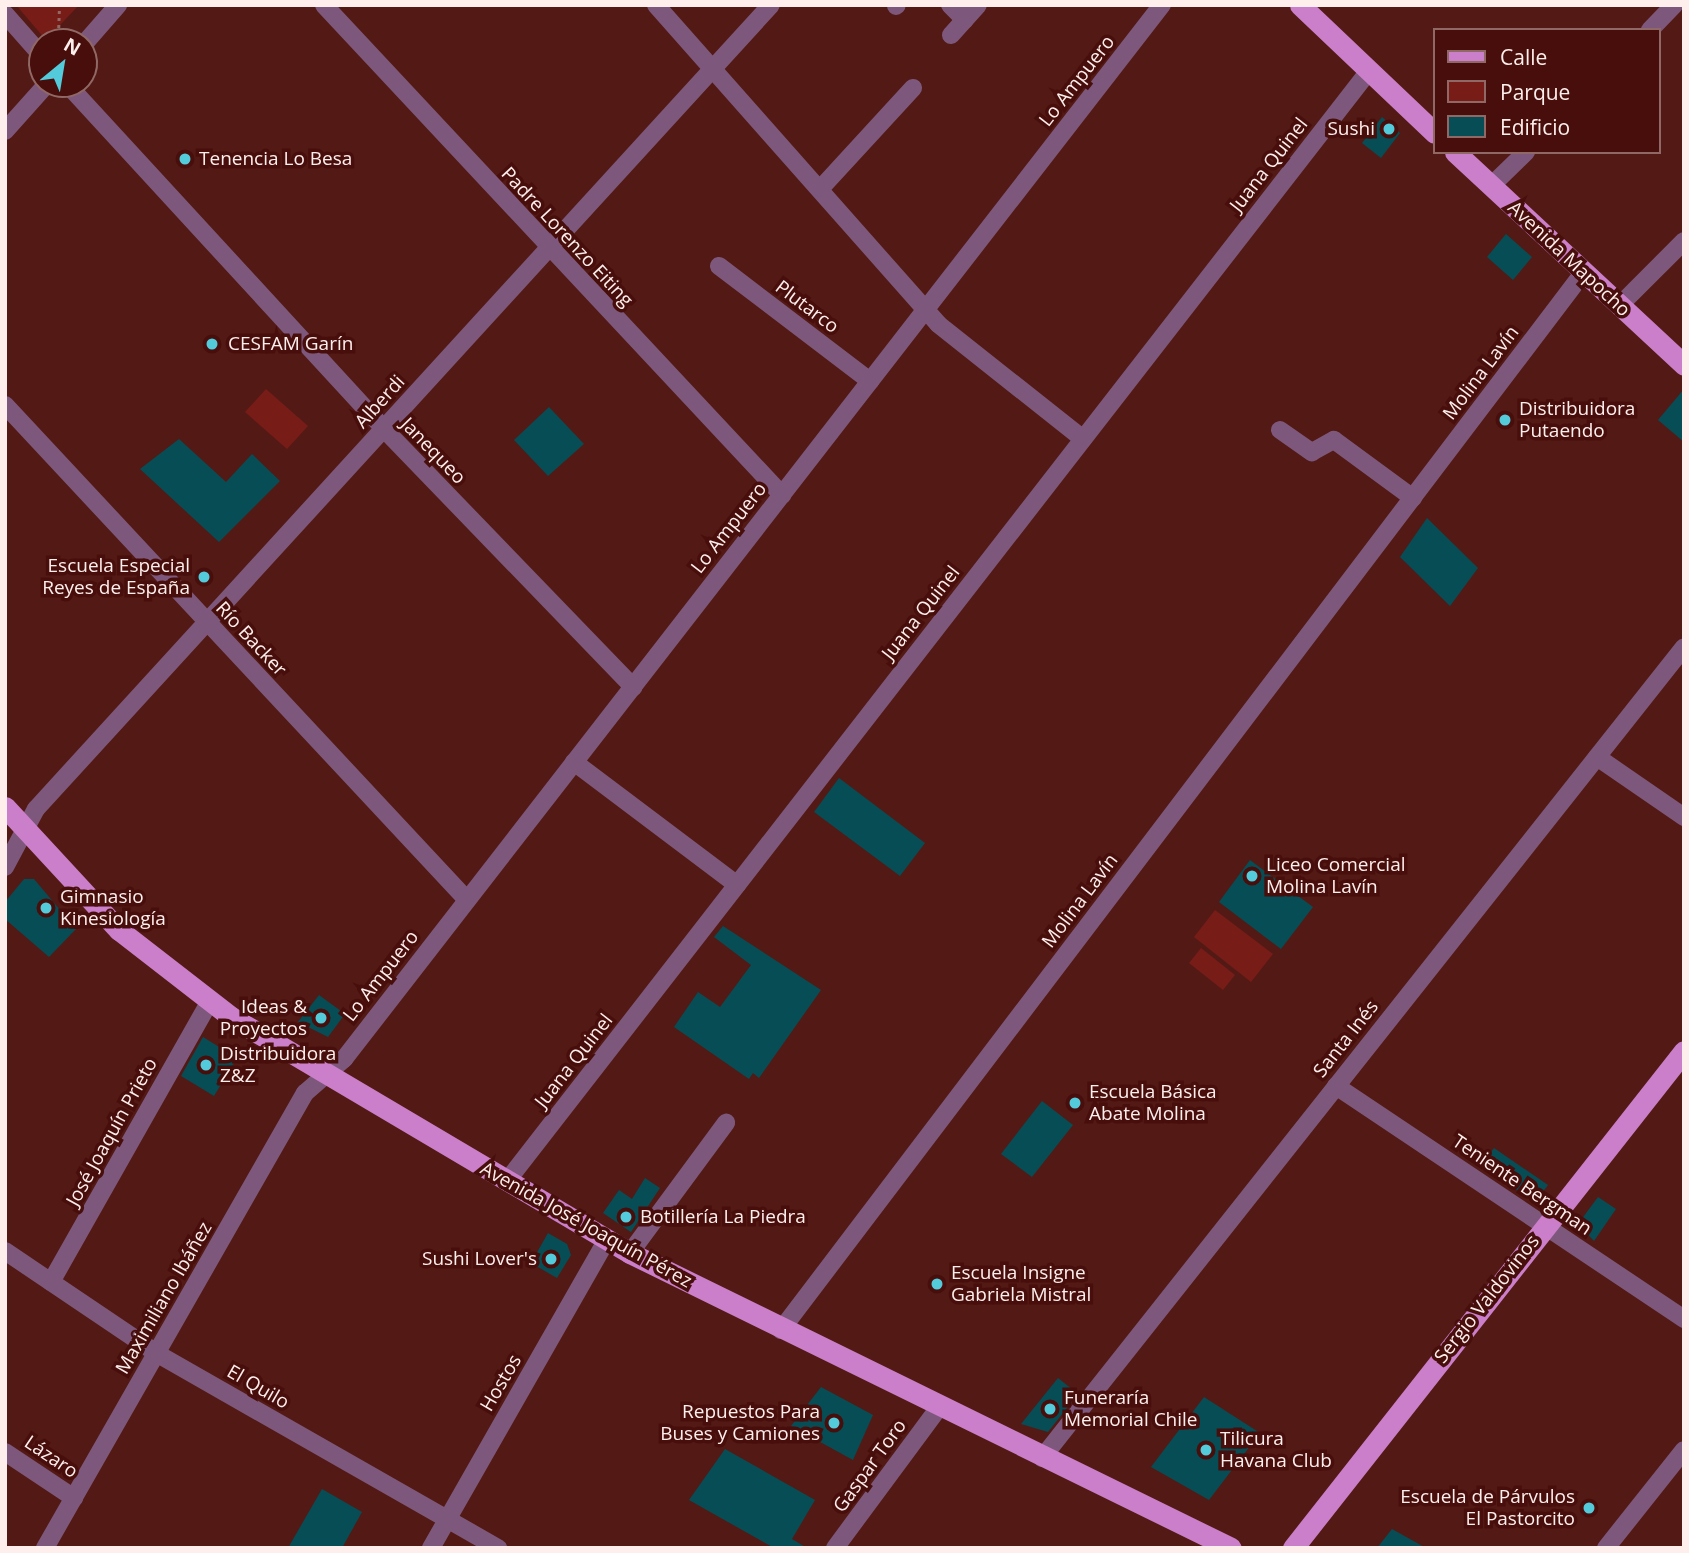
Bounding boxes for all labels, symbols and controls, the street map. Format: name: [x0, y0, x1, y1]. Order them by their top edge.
north arrow: [28, 28, 98, 98]
legend: [1434, 28, 1661, 154]
text: N: [59, 31, 86, 62]
street label: Lo Ampuero: [1034, 31, 1120, 131]
text: Calle: [1500, 43, 1547, 71]
text: Parque: [1500, 78, 1570, 106]
text: Edificio: [1500, 113, 1570, 141]
street label: Juana Quinel: [1225, 114, 1313, 216]
place label: Sushi: [1327, 118, 1375, 140]
marker: Sushi: [1381, 121, 1397, 137]
place label: Tenencia Lo Besa: [199, 148, 352, 170]
marker: Tenencia Lo Besa: [177, 151, 193, 167]
street label: Padre Lorenzo Eiting: [496, 162, 638, 312]
street label: Avenida Mapocho: [1503, 197, 1635, 321]
street label: Plutarco: [771, 276, 843, 338]
street label: Molina Lavín: [1438, 322, 1524, 424]
place label: CESFAM Garín: [228, 333, 353, 355]
marker: CESFAM Garín: [202, 334, 222, 354]
street label: Alberdi: [350, 371, 410, 433]
place label: Distribuidora Putaendo: [1519, 398, 1635, 442]
marker: Distribuidora Putaendo: [1497, 412, 1513, 428]
street label: Janequeo: [396, 413, 470, 489]
street label: Lo Ampuero: [686, 478, 772, 578]
place label: Escuela Especial Reyes de España: [42, 555, 190, 599]
street label: Juana Quinel: [877, 562, 965, 664]
marker: Escuela Especial Reyes de España: [196, 569, 212, 585]
street label: Río Backer: [211, 597, 291, 681]
street label: Molina Lavín: [1037, 850, 1123, 952]
place label: Liceo Comercial Molina Lavín: [1266, 854, 1406, 898]
marker: Liceo Comercial Molina Lavín: [1244, 868, 1260, 884]
place label: Gimnasio Kinesiología: [60, 886, 166, 930]
marker: Gimnasio Kinesiología: [38, 900, 54, 916]
street label: Lo Ampuero: [338, 926, 424, 1026]
place label: Ideas & Proyectos: [220, 996, 307, 1040]
street label: Santa Inés: [1309, 996, 1383, 1082]
marker: Ideas & Proyectos: [313, 1010, 329, 1026]
street label: Juana Quinel: [530, 1010, 618, 1112]
place label: Distribuidora Z&Z: [220, 1043, 336, 1087]
street label: José Joaquín Prieto: [62, 1054, 162, 1210]
marker: Distribuidora Z&Z: [198, 1057, 214, 1073]
place label: Escuela Básica Abate Molina: [1089, 1081, 1217, 1125]
marker: Escuela Básica Abate Molina: [1067, 1095, 1083, 1111]
street label: Teniente Bergman: [1448, 1130, 1596, 1240]
street label: Avenida José Joaquín Pérez: [476, 1157, 696, 1293]
place label: Botillería La Piedra: [640, 1206, 806, 1228]
marker: Botillería La Piedra: [618, 1209, 634, 1225]
street label: Maximiliano Ibáñez: [111, 1218, 217, 1378]
street label: Sergio Valdovinos: [1430, 1230, 1544, 1368]
place label: Sushi Lover's: [422, 1248, 537, 1270]
marker: Sushi Lover's: [543, 1251, 559, 1267]
place label: Escuela Insigne Gabriela Mistral: [951, 1262, 1091, 1306]
marker: Escuela Insigne Gabriela Mistral: [929, 1276, 945, 1292]
street label: Hostos: [476, 1351, 526, 1415]
street label: El Quilo: [223, 1360, 293, 1414]
place label: Funeraría Memorial Chile: [1064, 1387, 1198, 1431]
place label: Repuestos Para Buses y Camiones: [660, 1401, 820, 1445]
marker: Funeraría Memorial Chile: [1042, 1401, 1058, 1417]
marker: Repuestos Para Buses y Camiones: [826, 1415, 842, 1431]
street label: Gaspar Toro: [829, 1415, 911, 1517]
place label: Tilicura Havana Club: [1220, 1428, 1332, 1472]
street label: Lázaro: [20, 1431, 82, 1483]
marker: Tilicura Havana Club: [1198, 1442, 1214, 1458]
place label: Escuela de Párvulos El Pastorcito: [1400, 1486, 1575, 1530]
marker: Escuela de Párvulos El Pastorcito: [1581, 1500, 1597, 1516]

